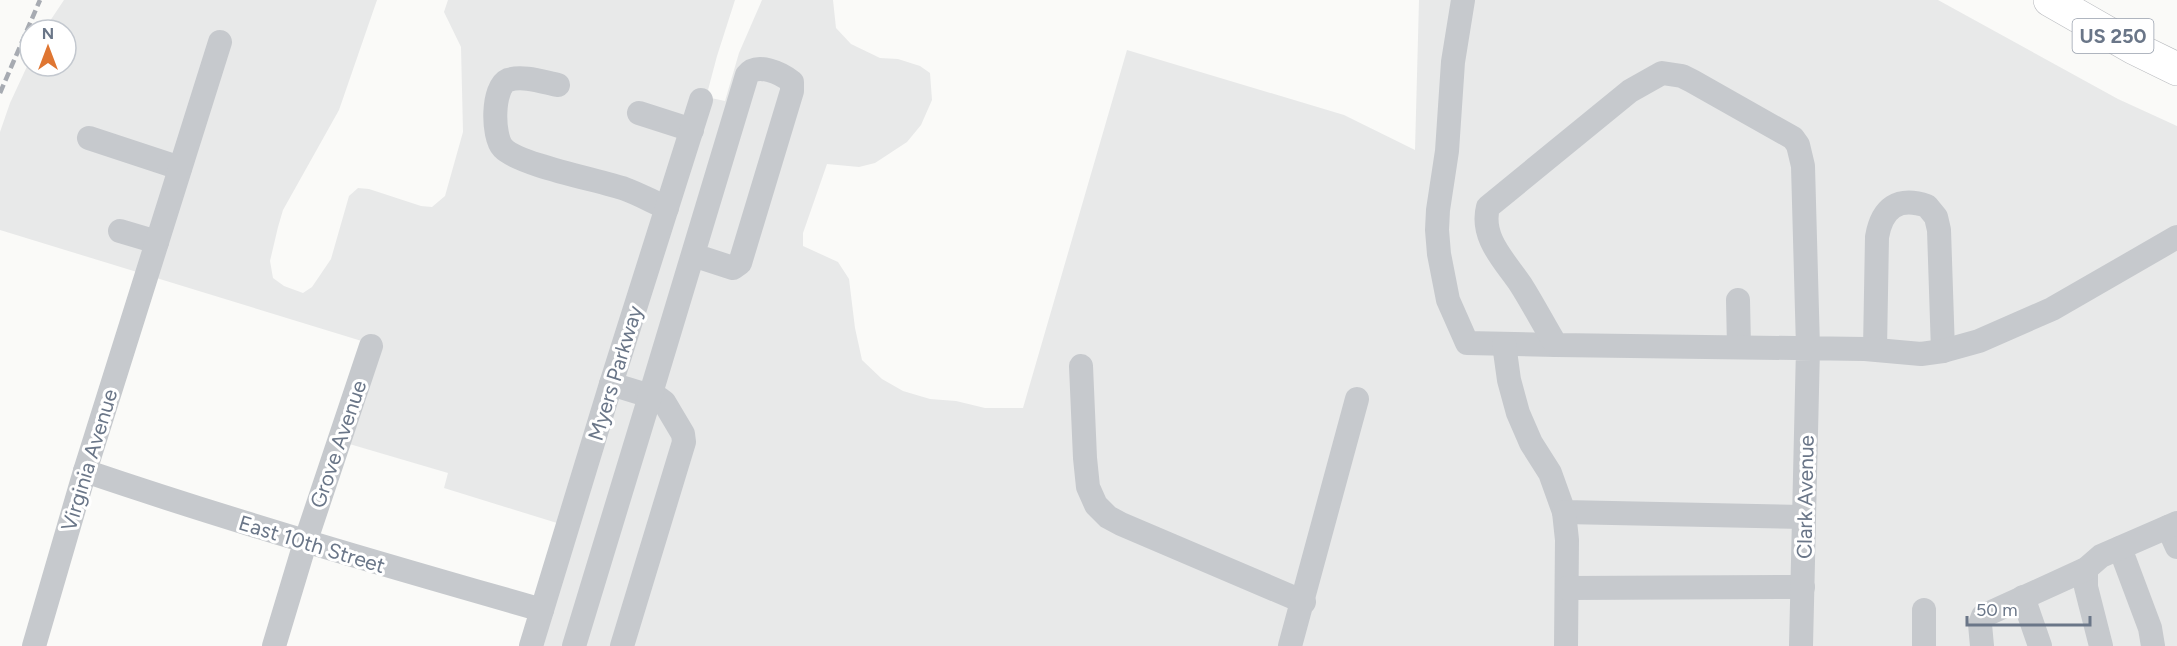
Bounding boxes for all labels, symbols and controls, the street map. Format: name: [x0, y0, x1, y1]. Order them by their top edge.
north arrow: [18, 18, 78, 78]
road number: US 250: [2072, 19, 2154, 53]
text: N: [42, 24, 54, 43]
street label: Myers Parkway: [583, 302, 647, 444]
street label: Grove Avenue: [304, 377, 372, 511]
street label: Virginia Avenue: [56, 386, 122, 534]
street label: Clark Avenue: [1791, 435, 1819, 559]
street label: East 10th Street: [236, 510, 388, 578]
scale bar: [1967, 589, 2090, 627]
text: 50 m: [1976, 599, 2018, 621]

